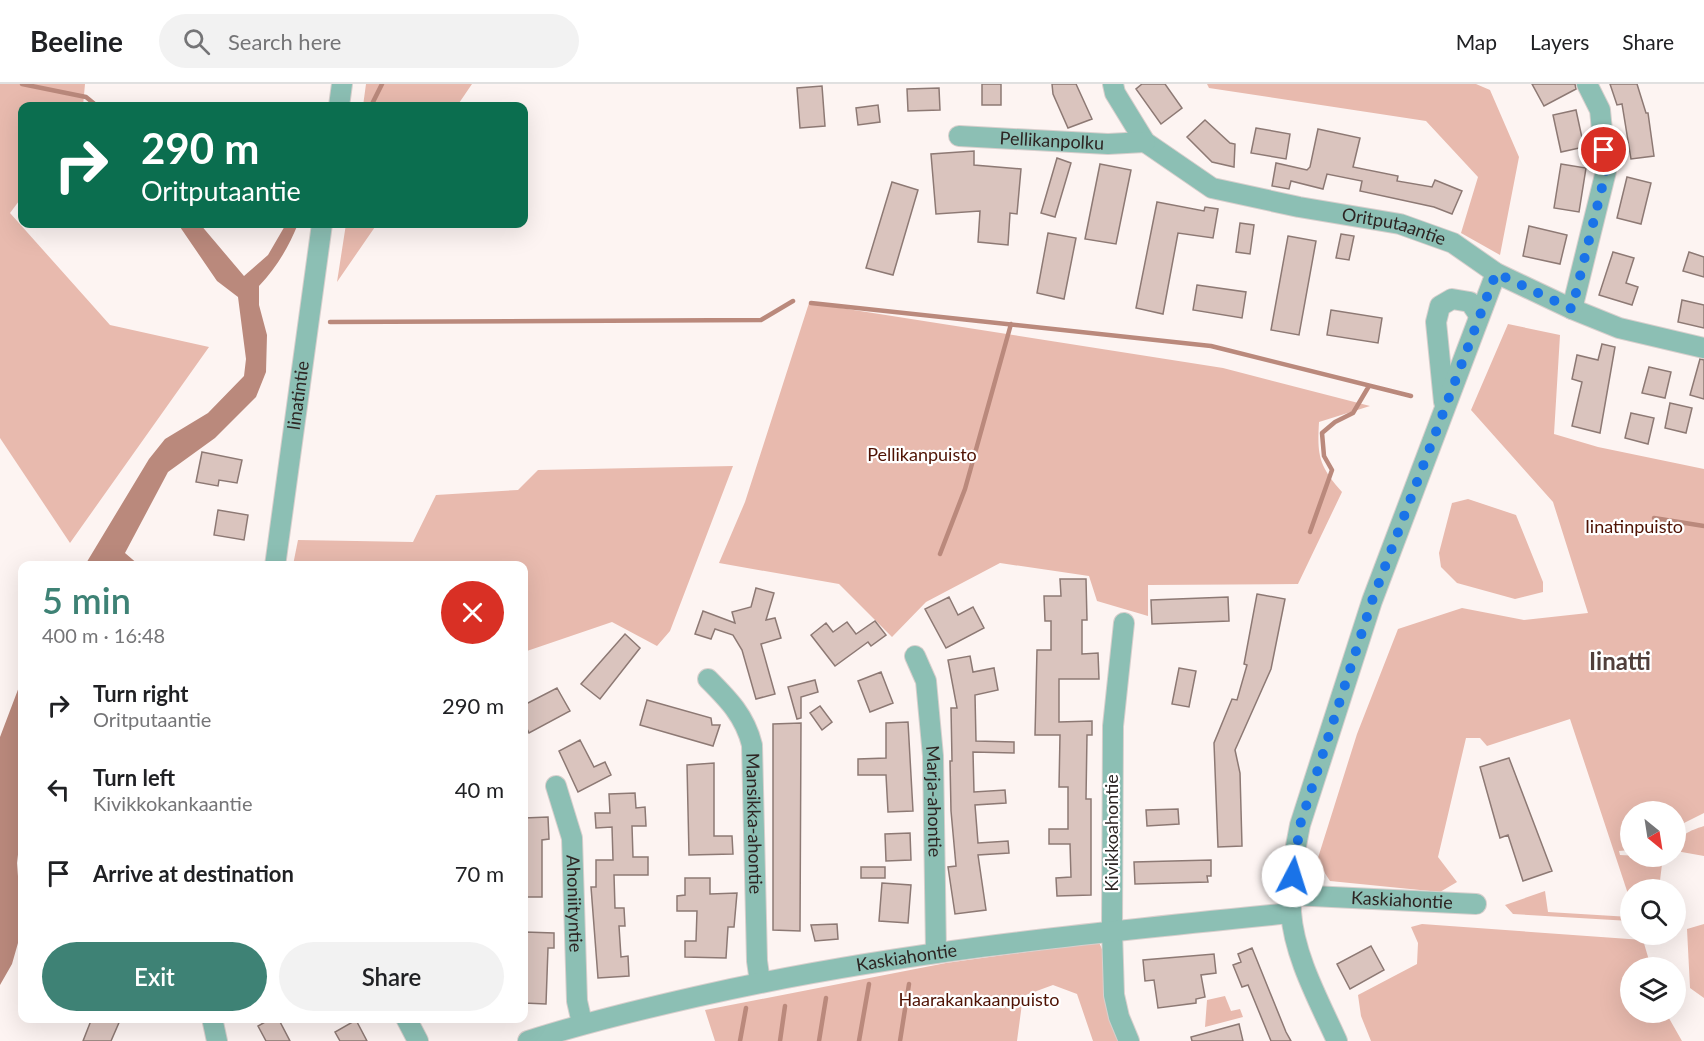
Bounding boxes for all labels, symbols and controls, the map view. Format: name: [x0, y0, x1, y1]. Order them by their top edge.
search box: [159, 14, 579, 68]
text: Beeline: [30, 24, 123, 58]
icon: search: [180, 25, 213, 58]
text: Search here: [228, 28, 341, 55]
text: Map: [1456, 29, 1497, 54]
text: Layers: [1530, 29, 1589, 54]
text: Share: [1622, 29, 1674, 54]
text: 290 m: [141, 123, 259, 173]
pin: [1578, 124, 1629, 175]
icon: right: [42, 126, 120, 204]
street label: Pellikanpolku: [999, 126, 1105, 154]
icon: arrive: [1587, 133, 1620, 166]
text: Oritputaantie: [141, 174, 301, 207]
street label: Oritputaantie: [1340, 202, 1449, 250]
street label: Iinatintie: [282, 359, 313, 432]
park label: Pellikanpuisto: [867, 443, 977, 465]
park label: Iinatinpuisto: [1585, 515, 1683, 537]
text: 5 min: [42, 578, 131, 622]
button: close: [441, 581, 504, 644]
text: 400 m · 16:48: [42, 623, 165, 647]
district label: Iinatti: [1589, 646, 1651, 675]
text: Turn right: [93, 680, 188, 707]
icon: right: [42, 689, 75, 722]
text: 290 m: [442, 692, 504, 719]
text: Oritputaantie: [93, 707, 211, 731]
street label: Marja-ahontie: [922, 744, 947, 857]
street label: Mansikka-ahontie: [742, 753, 767, 894]
text: Turn left: [93, 764, 175, 791]
icon: left: [42, 773, 75, 806]
street label: Kivikkoahontie: [1100, 774, 1122, 892]
text: 40 m: [455, 776, 504, 803]
text: Kivikkokankaantie: [93, 791, 252, 815]
north arrow: [1620, 801, 1686, 867]
map controls: [1620, 801, 1686, 1023]
position arrow: [1261, 844, 1325, 908]
street label: Ahoniityntie: [563, 855, 587, 953]
icon: arrive: [42, 857, 75, 890]
text: Arrive at destination: [93, 860, 294, 887]
text: 70 m: [455, 860, 504, 887]
button: search: [1620, 879, 1686, 945]
street label: Kaskiahontie: [1351, 886, 1453, 913]
street label: Kaskiahontie: [854, 938, 958, 975]
button: Exit: [42, 942, 267, 1011]
button: Share: [279, 942, 504, 1011]
button: layers: [1620, 957, 1686, 1023]
park label: Haarakankaanpuisto: [899, 988, 1059, 1010]

